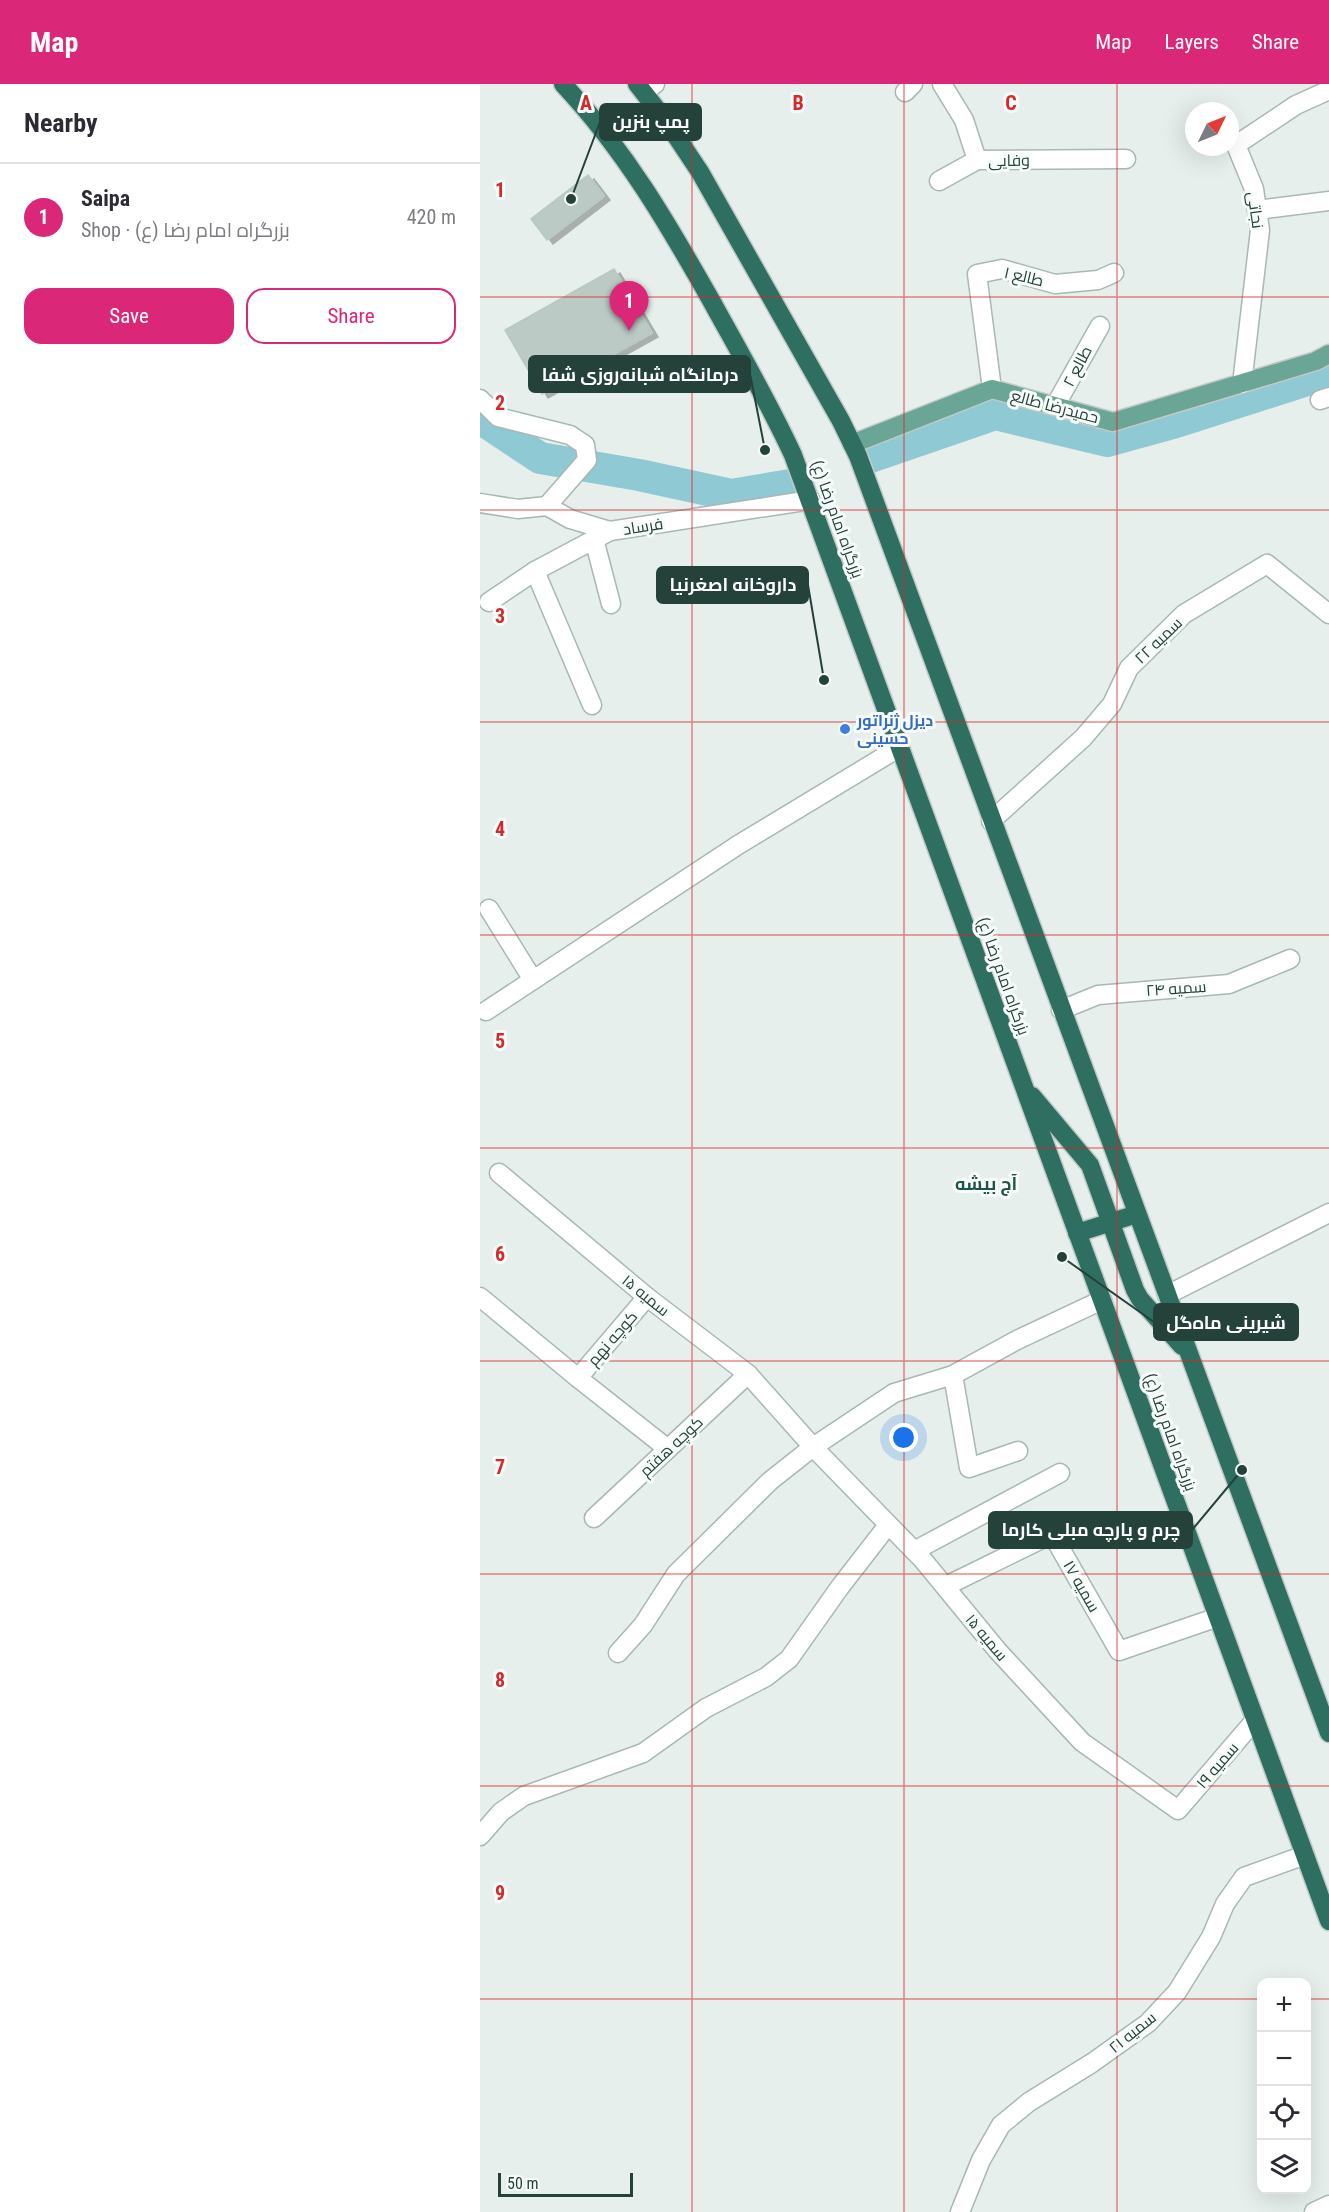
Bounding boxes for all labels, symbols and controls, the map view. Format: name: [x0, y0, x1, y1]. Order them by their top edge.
text: Map: [30, 26, 78, 59]
text: Map: [1095, 30, 1132, 54]
text: Layers: [1165, 30, 1219, 54]
text: Share: [1252, 30, 1299, 54]
text: A: [580, 91, 592, 115]
text: B: [792, 91, 804, 115]
text: C: [1005, 91, 1017, 115]
north arrow: [1185, 102, 1239, 156]
callout: پمپ بنزین: [600, 104, 701, 140]
text: Nearby: [24, 108, 98, 138]
text: پمپ بنزین: [612, 111, 690, 134]
street label: وفایی: [988, 151, 1030, 171]
text: 1: [495, 178, 505, 202]
text: Saipa: [81, 186, 130, 211]
street label: نجاتی: [1243, 190, 1267, 230]
text: 1: [38, 205, 49, 229]
text: 420 m: [407, 205, 456, 229]
text: Shop · بزرگراه امام رضا (ع): [81, 218, 290, 242]
street label: طالع ۱: [1002, 263, 1045, 292]
pin: 1: [610, 282, 648, 331]
button: Save: [24, 288, 234, 344]
button: Share: [246, 288, 456, 344]
street label: طالع ۲: [1059, 343, 1098, 391]
callout: درمانگاه شبانه‌روزی شفا: [529, 356, 750, 392]
text: درمانگاه شبانه‌روزی شفا: [542, 364, 738, 386]
street label: حمیدرضا طالع: [1009, 386, 1101, 429]
text: 2: [495, 391, 505, 415]
street label: بزرگراه امام رضا (ع): [806, 458, 868, 581]
street label: فرساد: [622, 514, 664, 539]
callout: داروخانه اصغرنیا: [657, 567, 808, 603]
text: داروخانه اصغرنیا: [670, 574, 796, 596]
text: 3: [495, 604, 505, 628]
street label: سمیه ۲۲: [1131, 613, 1186, 668]
place label: دیزل ژنراتور حسینی: [856, 711, 933, 748]
marker: دیزل ژنراتور حسینی: [838, 722, 852, 736]
text: 4: [495, 817, 505, 841]
street label: بزرگراه امام رضا (ع): [972, 915, 1034, 1038]
street label: سمیه ۲۴: [1145, 977, 1207, 1000]
text: 5: [495, 1029, 505, 1053]
district label: آج بیشه: [955, 1173, 1017, 1196]
text: 6: [495, 1242, 505, 1266]
street label: سمیه ۱۵: [618, 1271, 673, 1320]
callout: شیرینی ماه‌گل: [1154, 1304, 1298, 1340]
street label: کوچه نهم: [583, 1307, 643, 1371]
text: شیرینی ماه‌گل: [1166, 1312, 1286, 1334]
street label: بزرگراه امام رضا (ع): [1139, 1371, 1201, 1494]
street label: کوچه هفتم: [636, 1412, 708, 1482]
your location: [889, 1423, 918, 1452]
text: 7: [495, 1455, 505, 1479]
callout: چرم و پارچه مبلی کارما: [989, 1512, 1192, 1548]
text: چرم و پارچه مبلی کارما: [1002, 1519, 1180, 1542]
street label: سمیه ۱۷: [1059, 1557, 1104, 1616]
street label: سمیه ۱۵: [962, 1610, 1012, 1665]
text: 8: [495, 1668, 505, 1692]
street label: سمیه ۱۹: [1192, 1738, 1243, 1792]
text: 9: [495, 1881, 505, 1905]
map controls: [1257, 1978, 1311, 2194]
button: +: [1257, 1978, 1311, 2032]
street label: سمیه ۲۱: [1105, 2008, 1160, 2057]
button: −: [1257, 2032, 1311, 2086]
button: locate: [1257, 2086, 1311, 2140]
button: layers: [1257, 2140, 1311, 2194]
scale bar: [498, 2170, 633, 2198]
text: 50 m: [507, 2174, 539, 2193]

